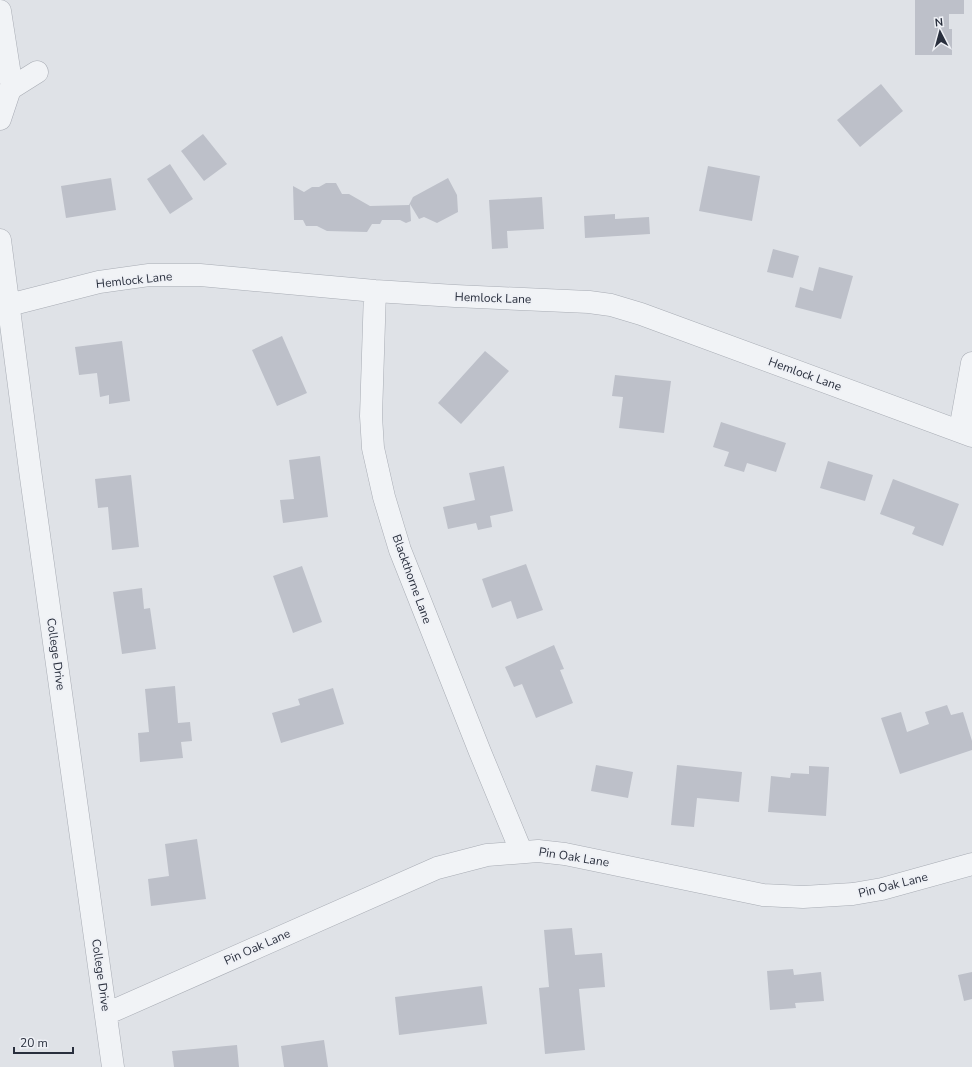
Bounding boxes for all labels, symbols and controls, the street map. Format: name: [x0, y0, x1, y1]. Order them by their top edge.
north arrow: [920, 12, 960, 52]
text: N: [934, 15, 944, 30]
street label: Hemlock Lane: [95, 268, 173, 292]
street label: Hemlock Lane: [454, 289, 532, 307]
street label: Hemlock Lane: [766, 353, 844, 395]
street label: Blackthorne Lane: [388, 532, 436, 626]
street label: College Drive: [43, 617, 69, 691]
street label: Pin Oak Lane: [538, 844, 610, 870]
street label: Pin Oak Lane: [857, 869, 929, 901]
street label: Pin Oak Lane: [221, 925, 293, 969]
street label: College Drive: [88, 938, 114, 1012]
scale bar: [14, 1029, 73, 1055]
text: 20 m: [20, 1035, 48, 1051]

